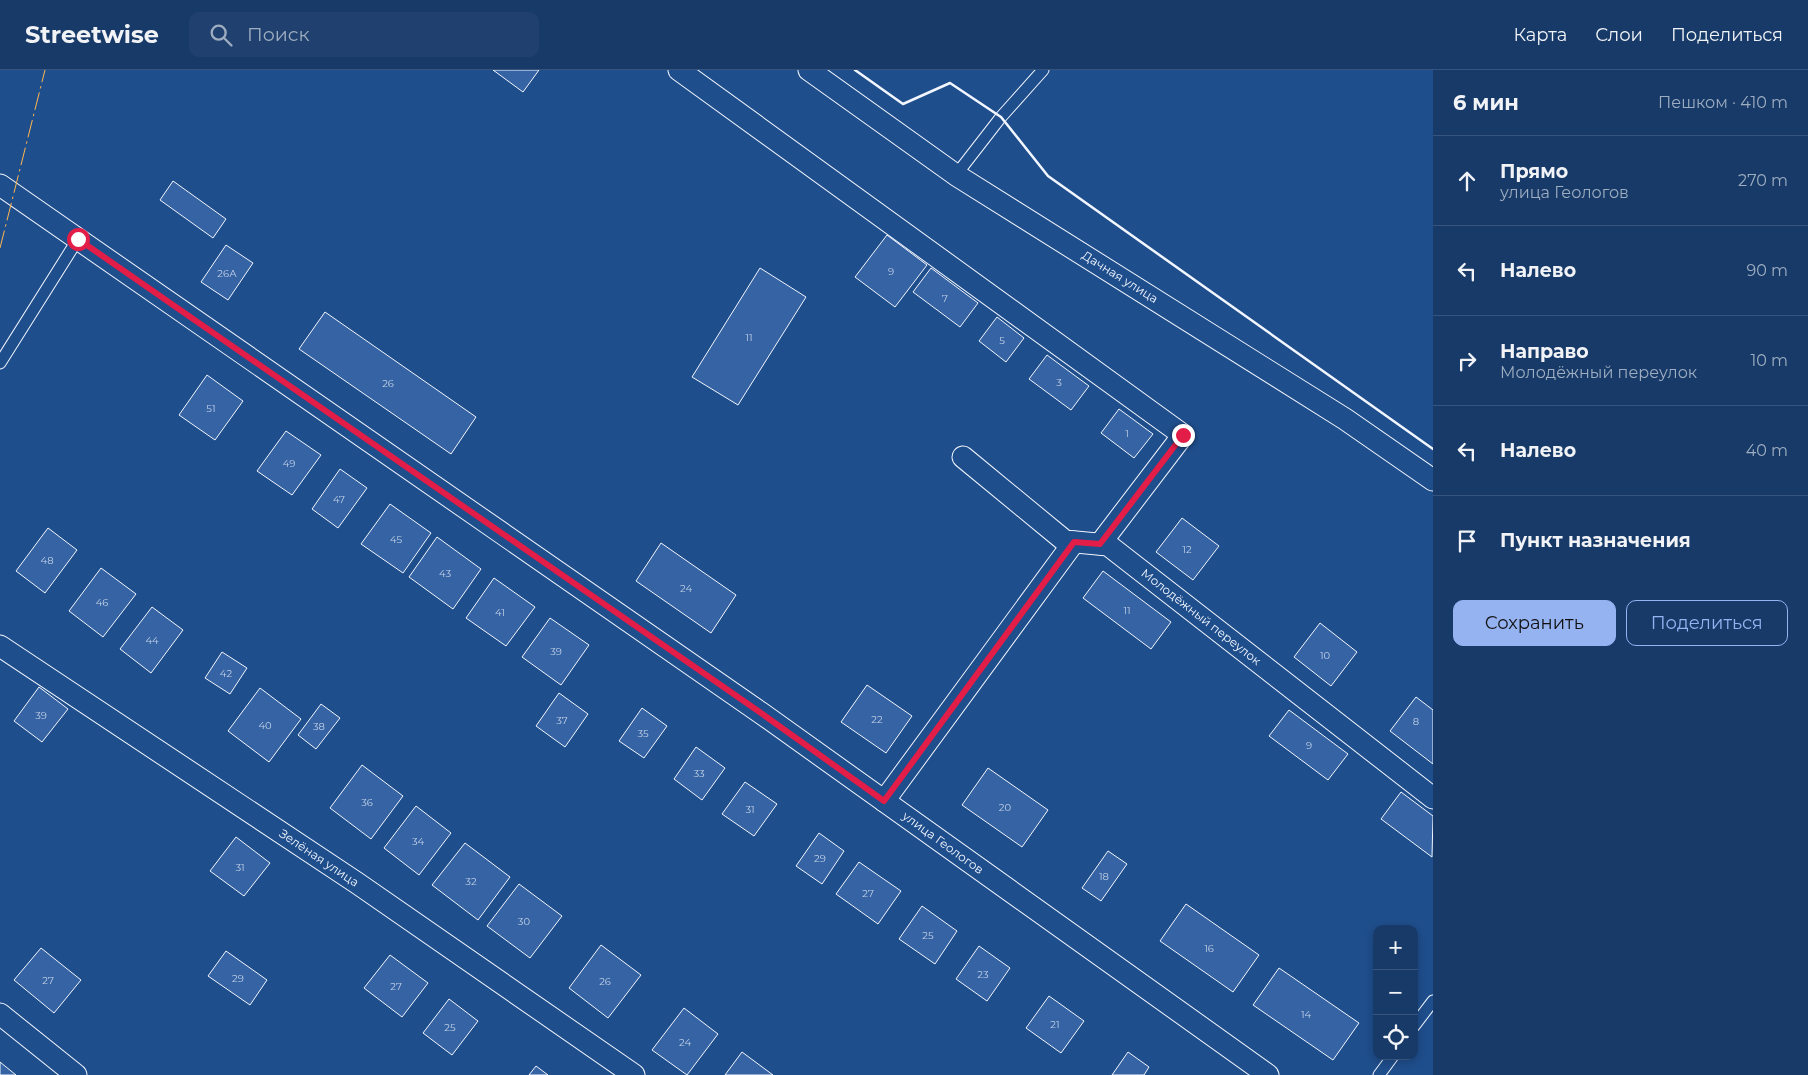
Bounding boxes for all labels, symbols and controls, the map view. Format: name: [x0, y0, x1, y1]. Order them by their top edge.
search box: [189, 12, 539, 57]
text: Streetwise: [25, 20, 159, 49]
icon: search: [207, 21, 235, 49]
text: Поиск: [247, 23, 310, 46]
text: Карта: [1513, 24, 1567, 46]
text: Слои: [1595, 24, 1643, 46]
text: Поделиться: [1671, 24, 1783, 46]
text: 6 мин: [1453, 90, 1519, 115]
text: Пешком · 410 m: [1658, 93, 1788, 112]
text: Прямо: [1500, 160, 1568, 183]
icon: ahead: [1453, 167, 1481, 195]
text: 270 m: [1738, 171, 1788, 190]
text: улица Геологов: [1500, 183, 1629, 202]
route start: [67, 228, 90, 251]
street label: Дачная улица: [1080, 247, 1161, 306]
icon: left: [1453, 257, 1481, 285]
text: Налево: [1500, 259, 1576, 282]
text: 90 m: [1746, 261, 1788, 280]
house number: 9: [888, 265, 894, 278]
house number: 26А: [217, 267, 237, 280]
house number: 7: [942, 292, 948, 305]
house number: 11: [745, 331, 753, 344]
house number: 5: [999, 334, 1005, 347]
text: Направо: [1500, 340, 1589, 363]
icon: right: [1453, 347, 1481, 375]
text: 10 m: [1750, 351, 1788, 370]
text: Молодёжный переулок: [1500, 363, 1697, 382]
house number: 3: [1056, 376, 1062, 389]
house number: 26: [382, 377, 394, 390]
house number: 51: [206, 402, 216, 415]
route end: [1172, 424, 1195, 447]
house number: 1: [1125, 427, 1129, 440]
icon: left: [1453, 437, 1481, 465]
text: Налево: [1500, 439, 1576, 462]
text: 40 m: [1746, 441, 1788, 460]
house number: 49: [283, 457, 295, 470]
house number: 47: [333, 493, 345, 506]
icon: arrive: [1453, 527, 1481, 555]
text: Пункт назначения: [1500, 529, 1691, 552]
house number: 45: [390, 533, 402, 546]
house number: 12: [1182, 543, 1192, 556]
house number: 48: [40, 554, 54, 567]
street label: Молодёжный переулок: [1138, 565, 1264, 668]
house number: 43: [439, 567, 451, 580]
house number: 24: [680, 582, 692, 595]
house number: 46: [96, 596, 108, 609]
button: Сохранить: [1453, 600, 1616, 646]
button: Поделиться: [1626, 600, 1788, 646]
house number: 11: [1123, 604, 1131, 617]
house number: 41: [495, 606, 505, 619]
house number: 44: [145, 634, 159, 647]
house number: 39: [550, 645, 562, 658]
house number: 10: [1320, 649, 1330, 662]
house number: 42: [220, 667, 232, 680]
house number: 39: [35, 709, 47, 722]
house number: 22: [871, 713, 883, 726]
house number: 37: [556, 714, 568, 727]
house number: 8: [1413, 715, 1419, 728]
house number: 40: [258, 719, 272, 732]
house number: 38: [313, 720, 325, 733]
house number: 35: [637, 727, 649, 740]
house number: 9: [1306, 739, 1312, 752]
house number: 33: [693, 767, 705, 780]
house number: 36: [361, 796, 373, 809]
house number: 20: [999, 801, 1012, 814]
house number: 31: [745, 803, 755, 816]
street label: улица Геологов: [899, 808, 987, 877]
street label: Зелёная улица: [277, 825, 362, 890]
house number: 34: [412, 835, 425, 848]
house number: 29: [814, 852, 826, 865]
house number: 31: [235, 861, 245, 874]
house number: 18: [1099, 870, 1109, 883]
house number: 32: [465, 875, 477, 888]
house number: 27: [862, 887, 874, 900]
house number: 30: [518, 915, 531, 928]
map controls: [1373, 925, 1418, 1060]
button: +: [1373, 925, 1418, 970]
house number: 25: [922, 929, 934, 942]
house number: 16: [1204, 942, 1214, 955]
house number: 23: [977, 968, 989, 981]
button: −: [1373, 970, 1418, 1015]
house number: 29: [232, 972, 244, 985]
house number: 27: [42, 974, 54, 987]
house number: 26: [599, 975, 611, 988]
house number: 27: [390, 980, 402, 993]
house number: 14: [1301, 1008, 1311, 1021]
button: locate: [1373, 1015, 1418, 1060]
house number: 21: [1050, 1018, 1060, 1031]
house number: 25: [444, 1021, 456, 1034]
house number: 24: [679, 1036, 691, 1049]

